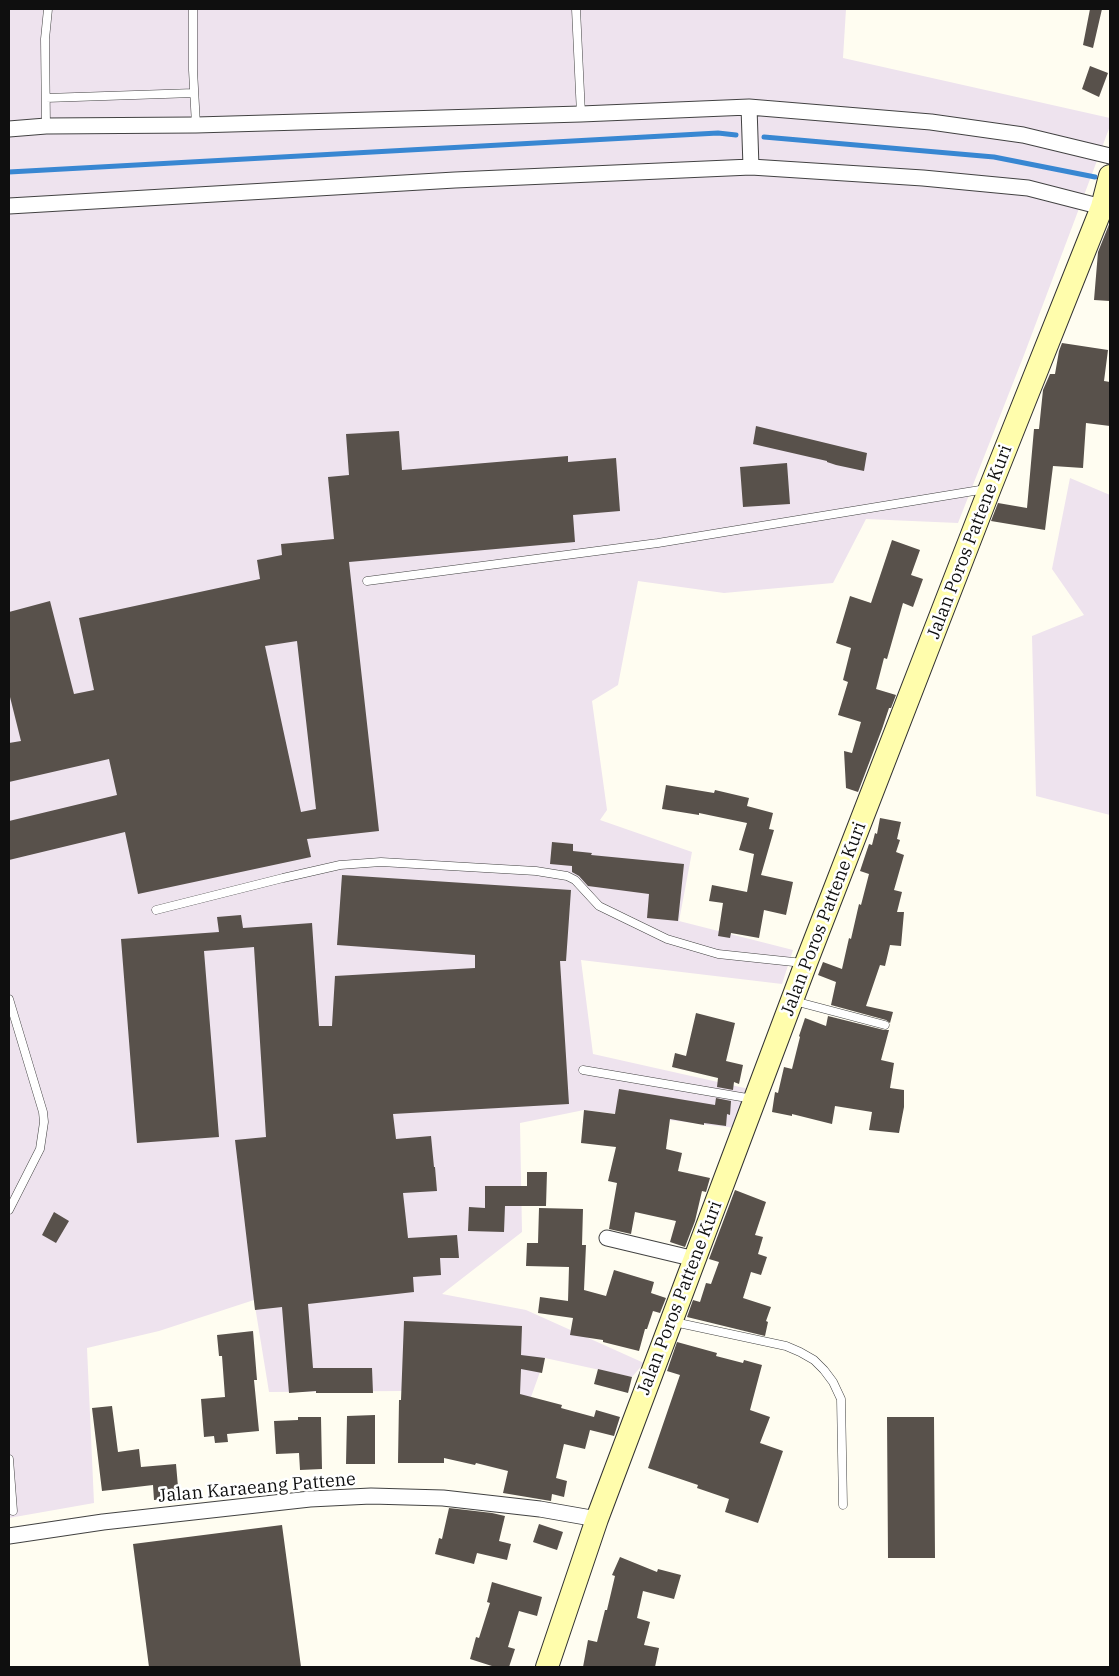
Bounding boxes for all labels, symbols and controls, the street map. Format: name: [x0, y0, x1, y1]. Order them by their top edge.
street label: Jalan Poros Pattene Kuri: [923, 442, 1017, 642]
street label: Jalan Poros Pattene Kuri: [777, 819, 871, 1019]
street label: Jalan Poros Pattene Kuri: [633, 1198, 727, 1398]
street label: Jalan Karaeang Pattene: [157, 1469, 357, 1507]

